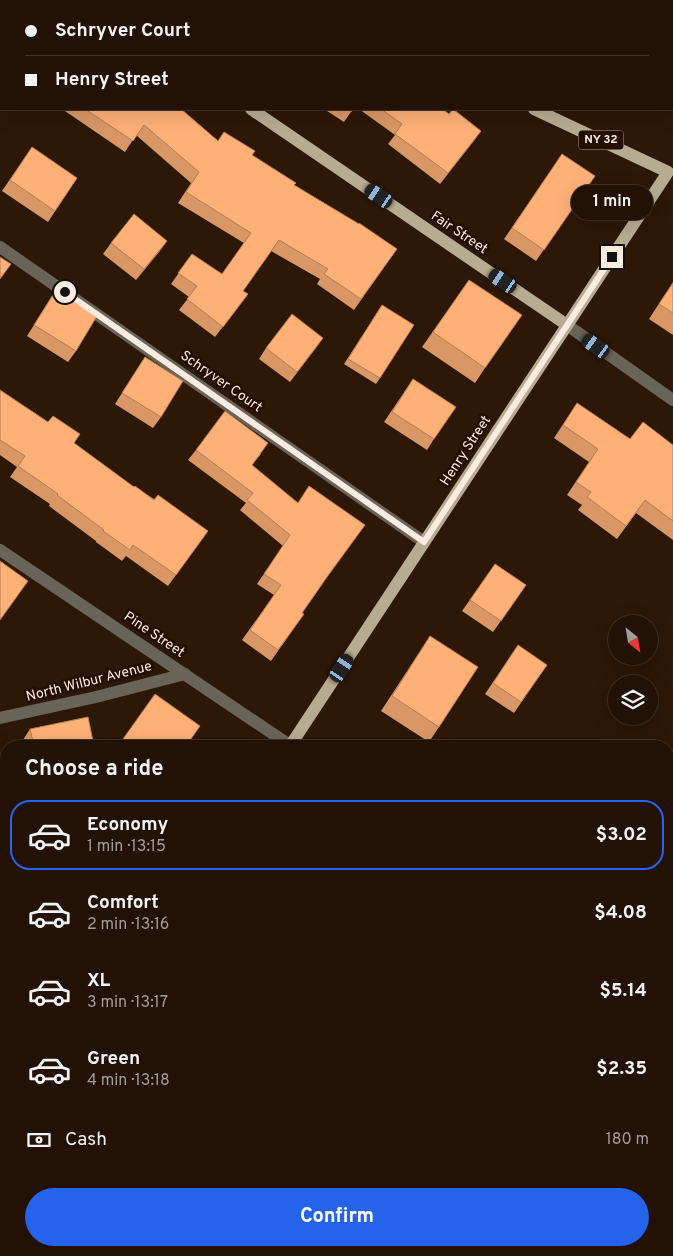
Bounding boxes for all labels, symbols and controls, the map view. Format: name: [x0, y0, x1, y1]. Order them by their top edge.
text: Schryver Court: [55, 19, 191, 43]
text: Henry Street: [55, 68, 169, 92]
road number: NY 32: [578, 130, 624, 150]
car: [362, 181, 395, 211]
callout: 1 min: [571, 184, 653, 220]
text: 1 min: [593, 192, 631, 212]
street label: Fair Street: [427, 208, 491, 258]
route end: [601, 246, 623, 268]
car: [486, 266, 519, 296]
route start: [54, 281, 76, 303]
car: [579, 331, 612, 361]
street label: Schryver Court: [177, 348, 265, 416]
street label: Henry Street: [437, 413, 495, 489]
street label: Pine Street: [120, 608, 188, 662]
north arrow: [608, 615, 658, 665]
map controls: [608, 615, 658, 725]
car: [327, 651, 356, 685]
street label: North Wilbur Avenue: [24, 658, 154, 706]
button: layers: [608, 675, 658, 725]
text: Choose a ride: [25, 756, 163, 783]
icon: car: [27, 813, 72, 858]
text: Economy: [87, 813, 168, 837]
text: $3.02: [596, 823, 647, 847]
text: 1 min · 13:15: [87, 837, 166, 857]
icon: car: [27, 891, 72, 936]
text: Comfort: [87, 891, 159, 915]
text: $4.08: [594, 901, 647, 925]
text: 2 min · 13:16: [87, 915, 169, 935]
icon: car: [27, 969, 72, 1014]
text: XL: [87, 969, 110, 993]
text: $5.14: [599, 979, 647, 1003]
text: 3 min · 13:17: [87, 993, 168, 1013]
icon: car: [27, 1047, 72, 1092]
text: Green: [87, 1047, 140, 1071]
text: $2.35: [596, 1057, 647, 1081]
text: 4 min · 13:18: [87, 1071, 170, 1091]
icon: cash: [25, 1126, 53, 1154]
text: Cash: [65, 1128, 107, 1152]
text: 180 m: [606, 1130, 649, 1150]
button: Confirm: [25, 1188, 649, 1246]

